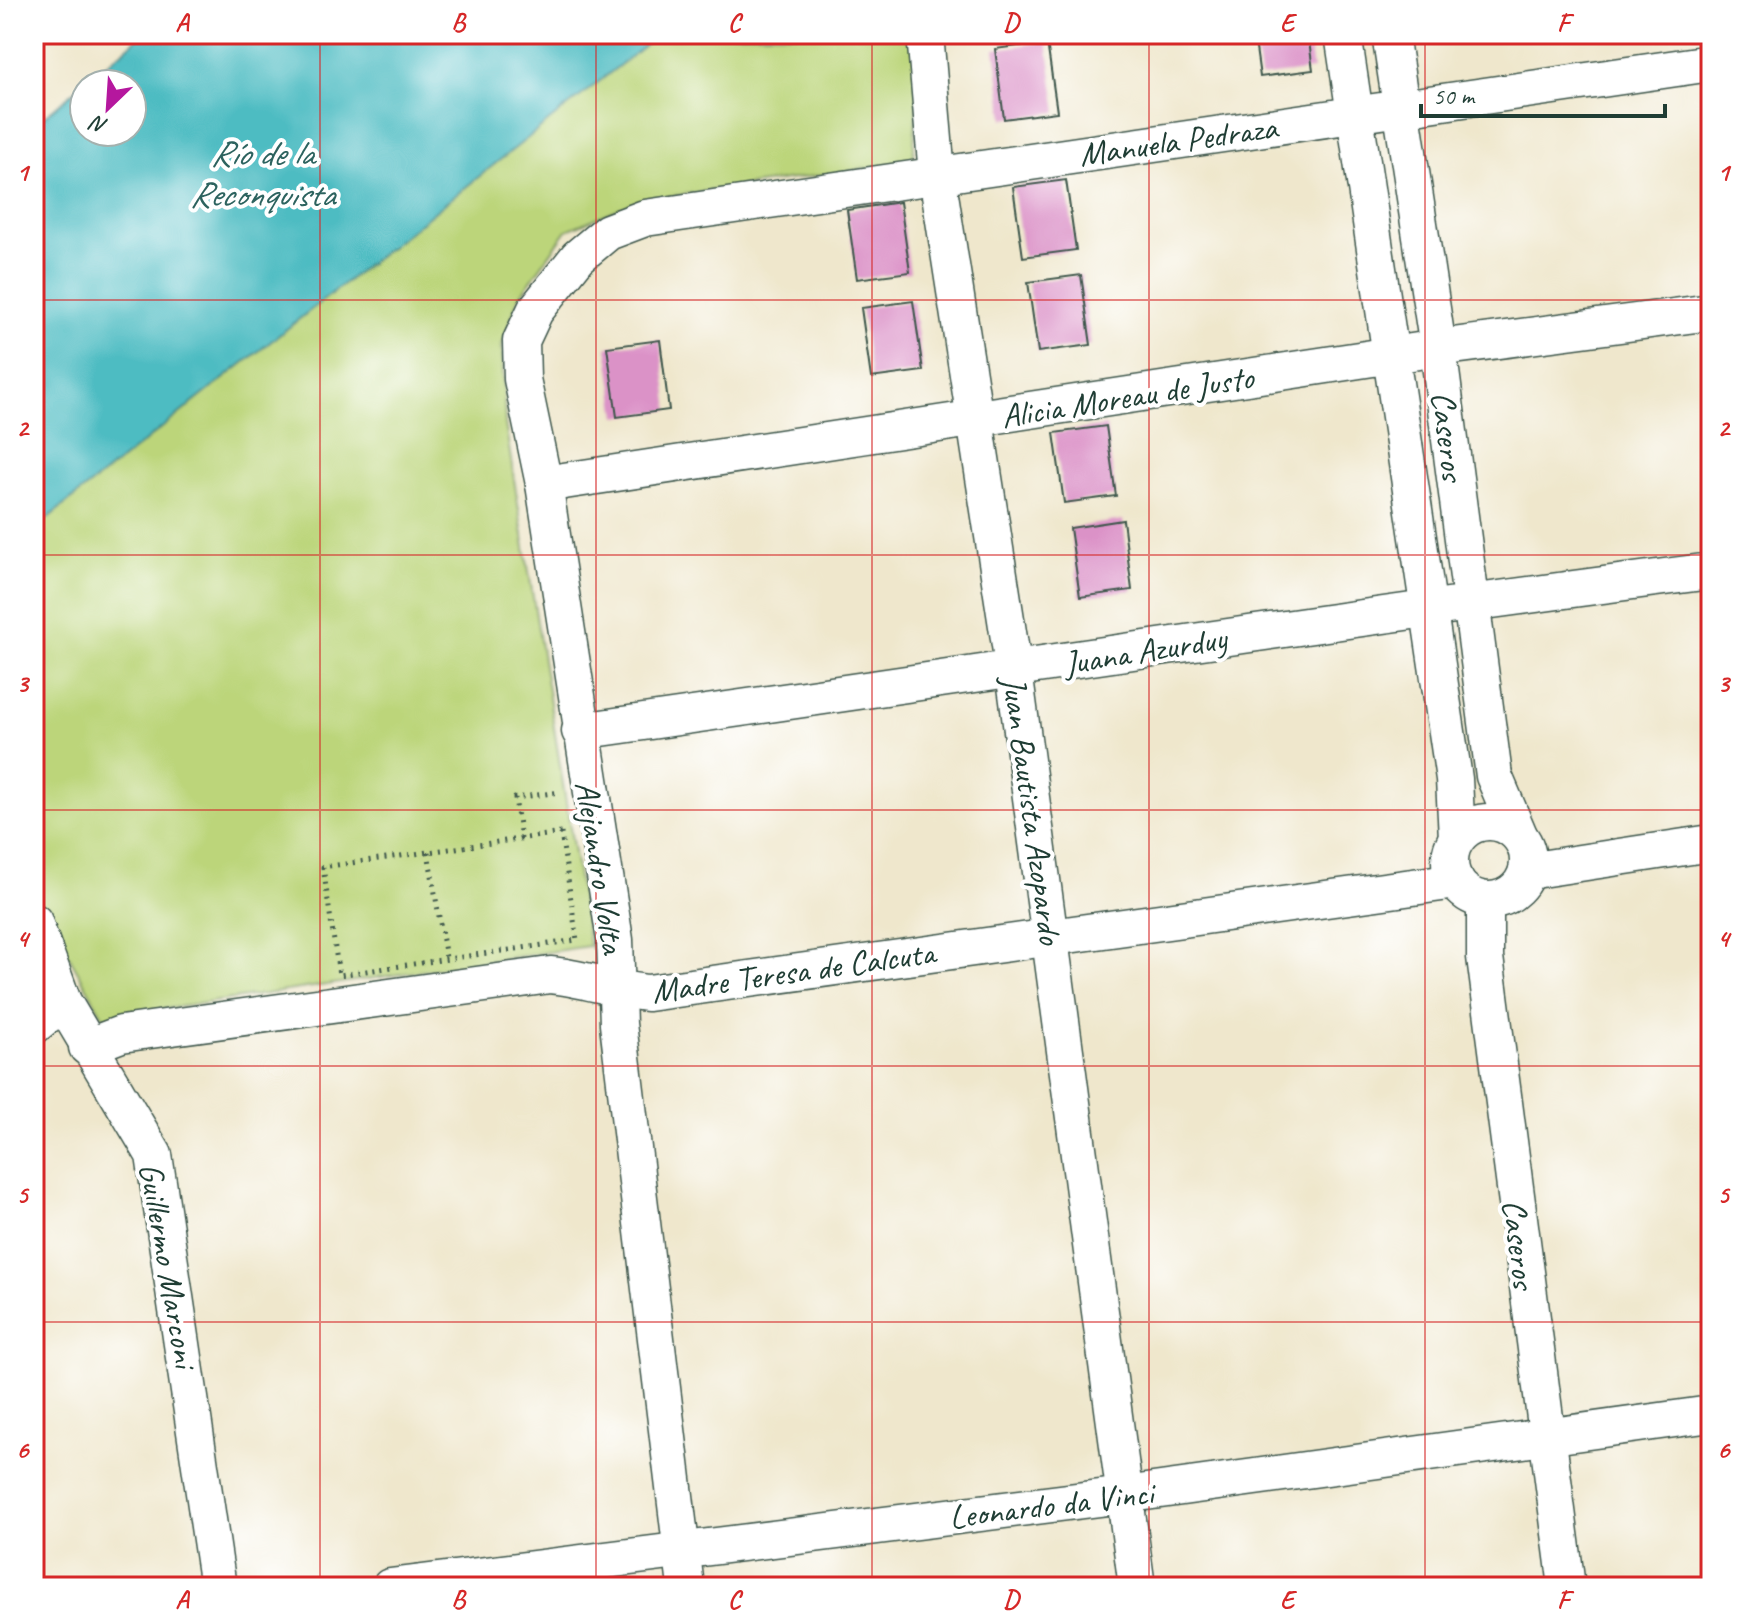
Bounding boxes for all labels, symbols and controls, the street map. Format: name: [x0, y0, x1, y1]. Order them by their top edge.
text: A: [175, 6, 190, 39]
text: B: [451, 6, 467, 39]
text: C: [728, 6, 744, 39]
text: D: [1003, 6, 1021, 39]
text: E: [1280, 6, 1298, 39]
text: F: [1557, 6, 1575, 39]
north arrow: [68, 68, 148, 148]
scale bar: [1421, 68, 1665, 118]
text: 50 m: [1433, 81, 1476, 111]
street label: Manuela Pedraza: [1077, 105, 1282, 176]
text: N: [85, 108, 112, 141]
water label: Río de la Reconquista: [190, 130, 338, 217]
text: 1: [16, 156, 31, 189]
text: 1: [1717, 156, 1732, 189]
street label: Alicia Moreau de Justo: [998, 355, 1258, 438]
street label: Caseros: [1422, 389, 1476, 486]
text: 2: [16, 411, 30, 444]
text: 2: [1717, 411, 1731, 444]
street label: Juana Azurduy: [1059, 616, 1232, 685]
text: 3: [16, 667, 30, 700]
text: 3: [1717, 667, 1731, 700]
street label: Juan Bautista Azopardo: [992, 671, 1073, 949]
street label: Alejandro Volta: [566, 778, 636, 959]
text: 4: [16, 922, 31, 955]
text: 4: [1717, 922, 1732, 955]
street label: Madre Teresa de Calcuta: [649, 930, 940, 1013]
street label: Guillermo Marconi: [129, 1159, 208, 1374]
text: 5: [16, 1178, 30, 1211]
text: 5: [1717, 1178, 1731, 1211]
street label: Caseros: [1493, 1197, 1547, 1294]
text: 6: [16, 1433, 30, 1466]
text: 6: [1717, 1433, 1731, 1466]
street label: Leonardo da Vinci: [947, 1470, 1159, 1538]
text: A: [175, 1583, 190, 1616]
text: B: [451, 1583, 467, 1616]
text: C: [728, 1583, 744, 1616]
text: D: [1003, 1583, 1021, 1616]
text: E: [1280, 1583, 1298, 1616]
text: F: [1557, 1583, 1575, 1616]

